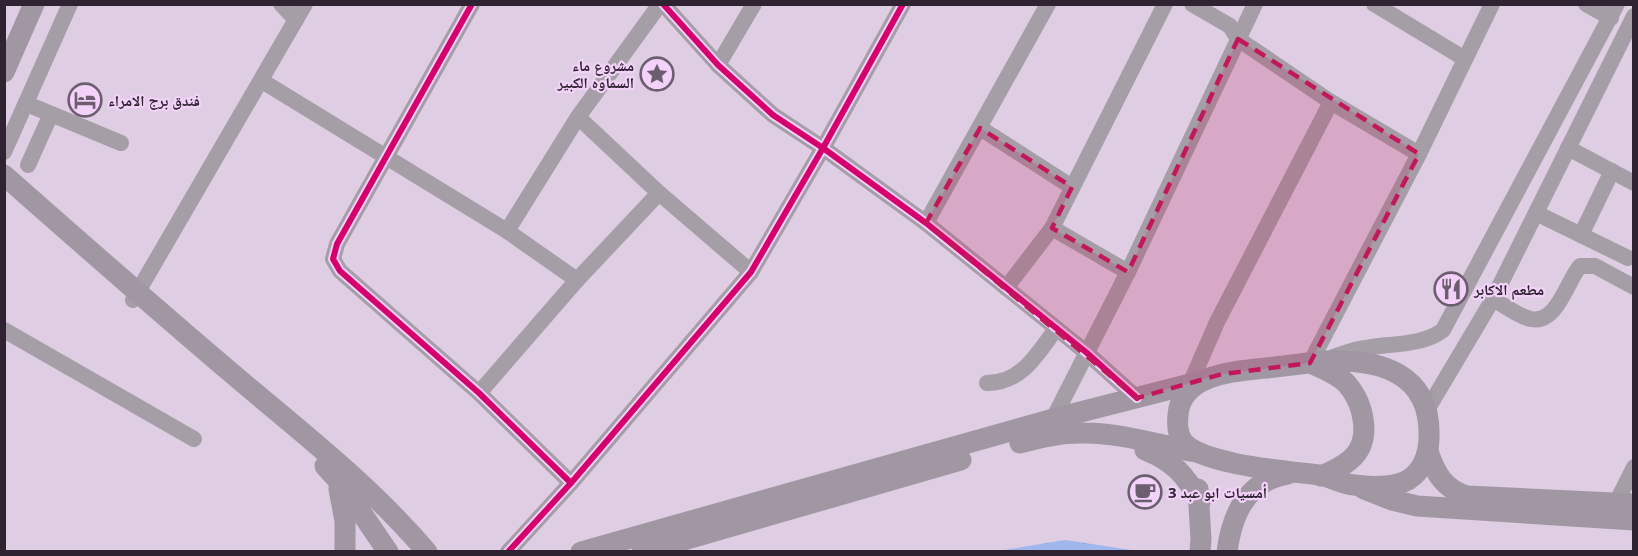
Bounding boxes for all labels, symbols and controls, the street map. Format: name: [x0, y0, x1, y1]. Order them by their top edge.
place label: مشروع ماء السماوه الكبير: [557, 55, 634, 92]
place icon: مشروع ماء السماوه الكبير: [639, 56, 675, 92]
hotel icon: فندق برج الامراء: [67, 82, 103, 118]
place label: فندق برج الامراء: [108, 90, 200, 110]
restaurant icon: مطعم الاكابر: [1433, 271, 1469, 307]
place label: مطعم الاكابر: [1473, 279, 1544, 300]
cafe icon: أمسيات ابو عبد 3: [1127, 474, 1163, 510]
place label: أمسيات ابو عبد 3: [1168, 482, 1267, 502]

